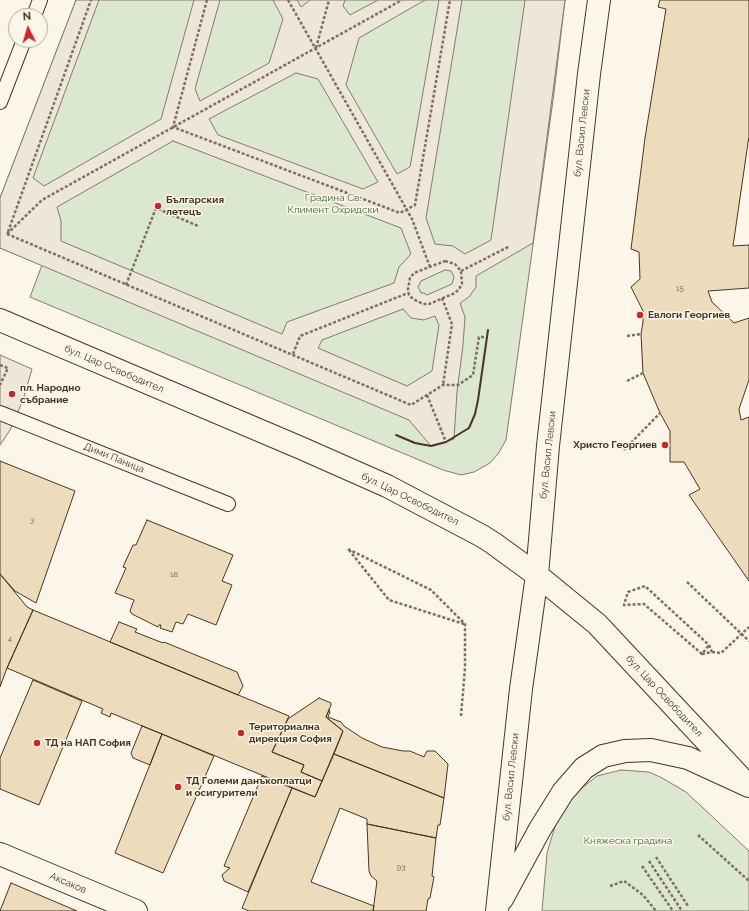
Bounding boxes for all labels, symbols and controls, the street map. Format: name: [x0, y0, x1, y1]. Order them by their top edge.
north arrow: [8, 8, 48, 48]
text: N: [22, 10, 32, 23]
street label: бул. Васил Левски: [571, 88, 593, 178]
park label: Градина Св. Климент Охридски: [287, 192, 379, 216]
place label: Българския летецъ: [166, 194, 224, 218]
marker: Българския летецъ: [153, 201, 163, 211]
house number: 15: [676, 284, 684, 294]
place label: Евлоги Георгиев: [648, 309, 730, 321]
marker: Евлоги Георгиев: [635, 310, 645, 320]
street label: бул. Цар Освободител: [62, 343, 166, 395]
place label: пл. Народно събрание: [20, 382, 80, 406]
marker: пл. Народно събрание: [7, 389, 17, 399]
street label: бул. Васил Левски: [537, 410, 559, 500]
place label: Христо Георгиев: [573, 439, 657, 451]
street label: Дими Паница: [82, 440, 146, 476]
marker: Христо Георгиев: [660, 440, 670, 450]
street label: бул. Цар Освободител: [359, 470, 461, 528]
house number: 3: [30, 516, 34, 526]
house number: 18: [170, 570, 178, 580]
house number: 4: [8, 634, 12, 644]
street label: бул. Цар Освободител: [623, 653, 705, 739]
place label: Териториална дирекция София: [249, 721, 332, 744]
marker: Териториална дирекция София: [236, 728, 246, 738]
street label: бул. Васил Левски: [500, 732, 522, 822]
place label: ТД на НАП София: [45, 737, 131, 749]
marker: ТД на НАП София: [32, 738, 42, 748]
place label: ТД Големи данъкоплатци и осигурители: [186, 775, 312, 798]
marker: ТД Големи данъкоплатци и осигурители: [173, 782, 183, 792]
park label: Княжеска градина: [584, 835, 672, 847]
house number: 93: [397, 863, 405, 873]
street label: Аксаков: [48, 870, 88, 896]

